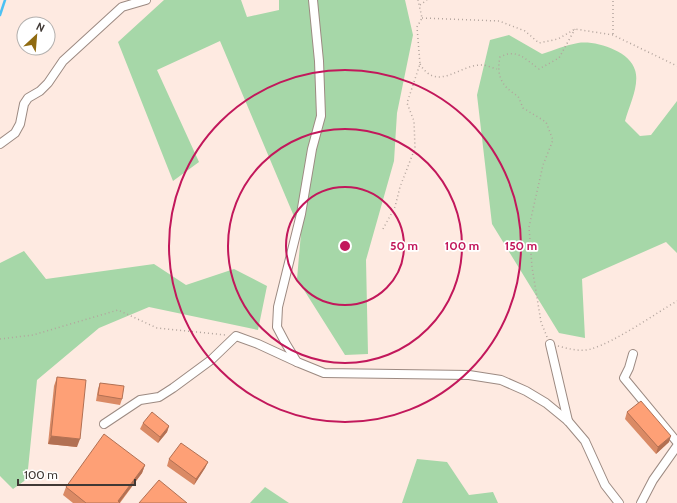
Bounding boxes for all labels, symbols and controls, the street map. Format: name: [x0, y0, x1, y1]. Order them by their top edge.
north arrow: [16, 16, 56, 56]
text: N: [34, 19, 47, 35]
text: 50 m: [390, 238, 418, 253]
text: 100 m: [445, 238, 479, 253]
text: 150 m: [505, 238, 537, 253]
centre of rings: [338, 239, 352, 253]
scale bar: [18, 461, 135, 487]
text: 100 m: [24, 467, 58, 482]

